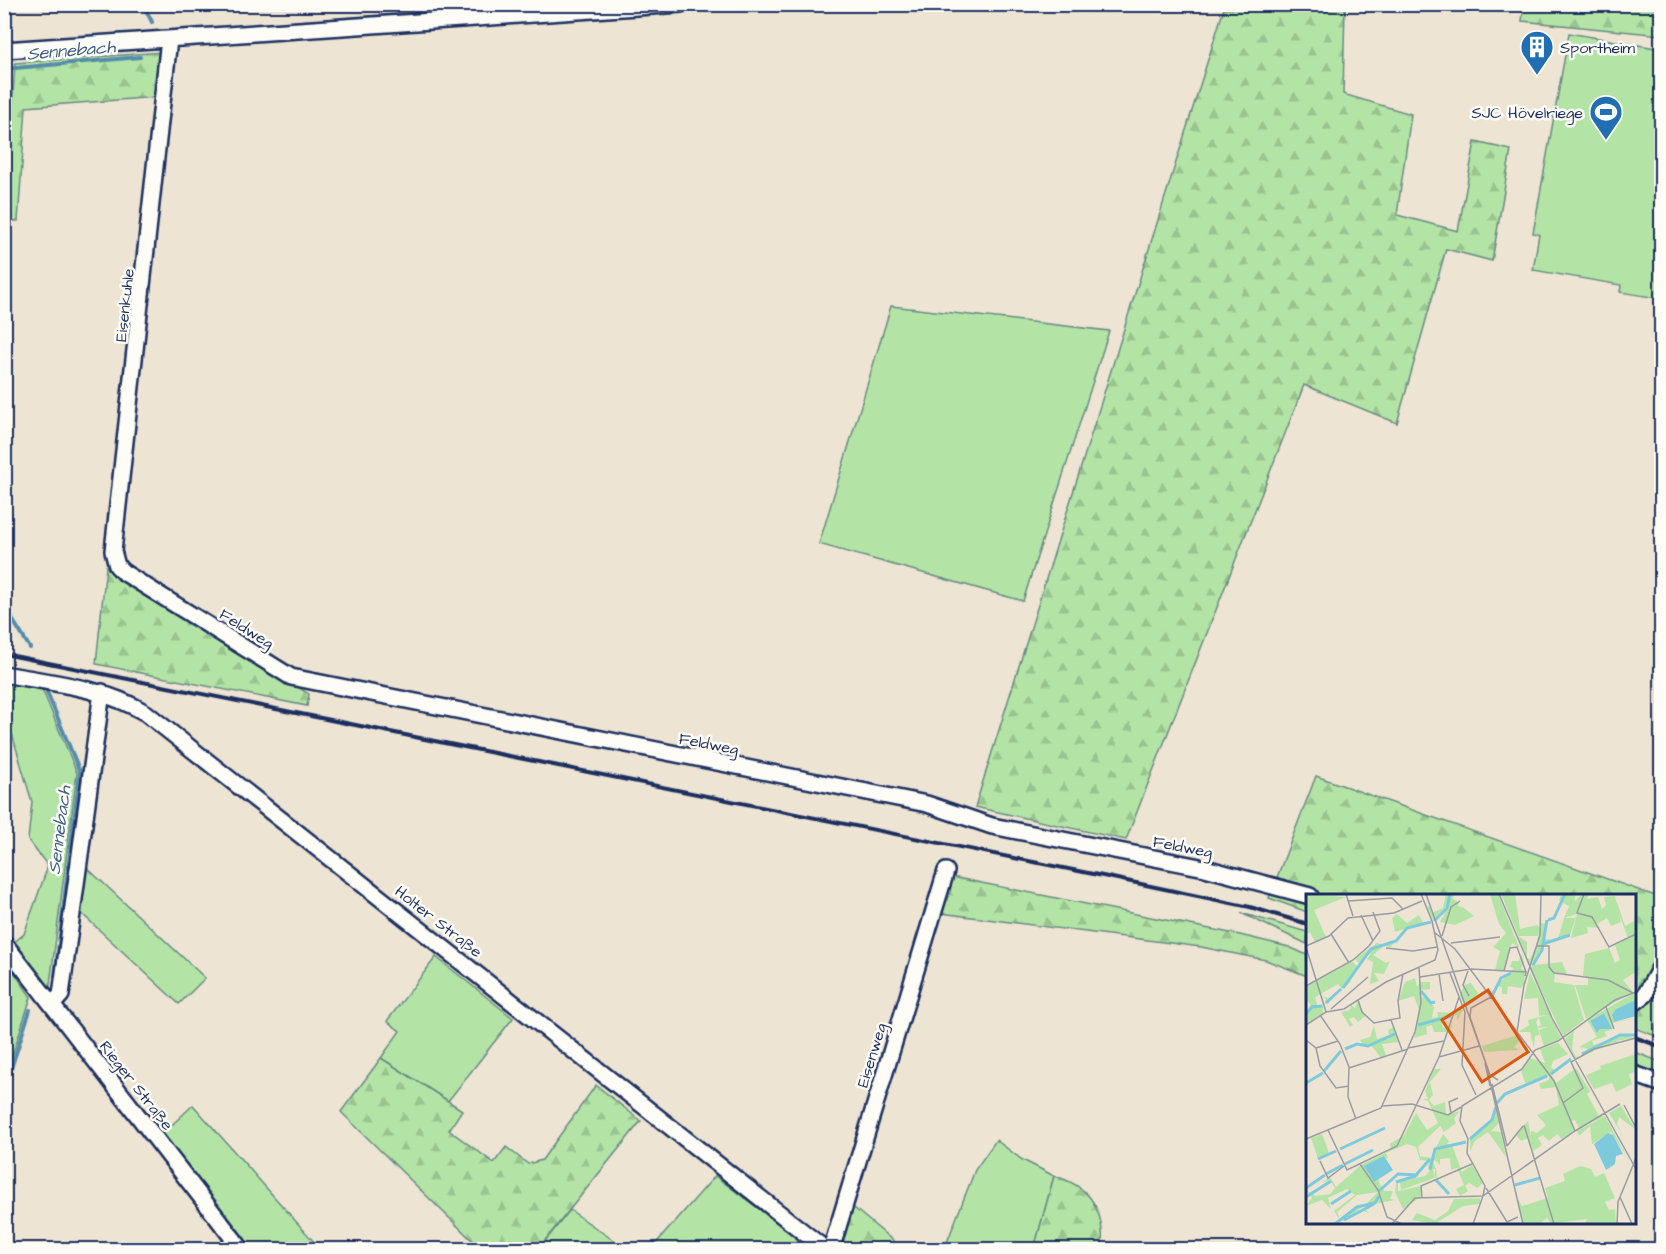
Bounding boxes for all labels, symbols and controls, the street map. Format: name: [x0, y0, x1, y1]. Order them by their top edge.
building icon: Sportheim: [1519, 29, 1555, 76]
water label: Sennebach: [26, 34, 117, 67]
place label: Sportheim: [1560, 37, 1635, 59]
sports icon: SJC Hövelriege: [1588, 94, 1624, 141]
place label: SJC Hövelriege: [1472, 102, 1583, 125]
street label: Eisenkuhle: [110, 267, 140, 343]
street label: Feldweg: [215, 604, 278, 655]
street label: Feldweg: [677, 727, 741, 762]
water label: Sennebach: [42, 783, 77, 876]
street label: Feldweg: [1151, 830, 1215, 865]
street label: Holter Straße: [390, 881, 487, 963]
inset map: [1306, 894, 1636, 1224]
street label: Eisenweg: [852, 1020, 893, 1091]
street label: Rieger Straße: [93, 1036, 178, 1136]

